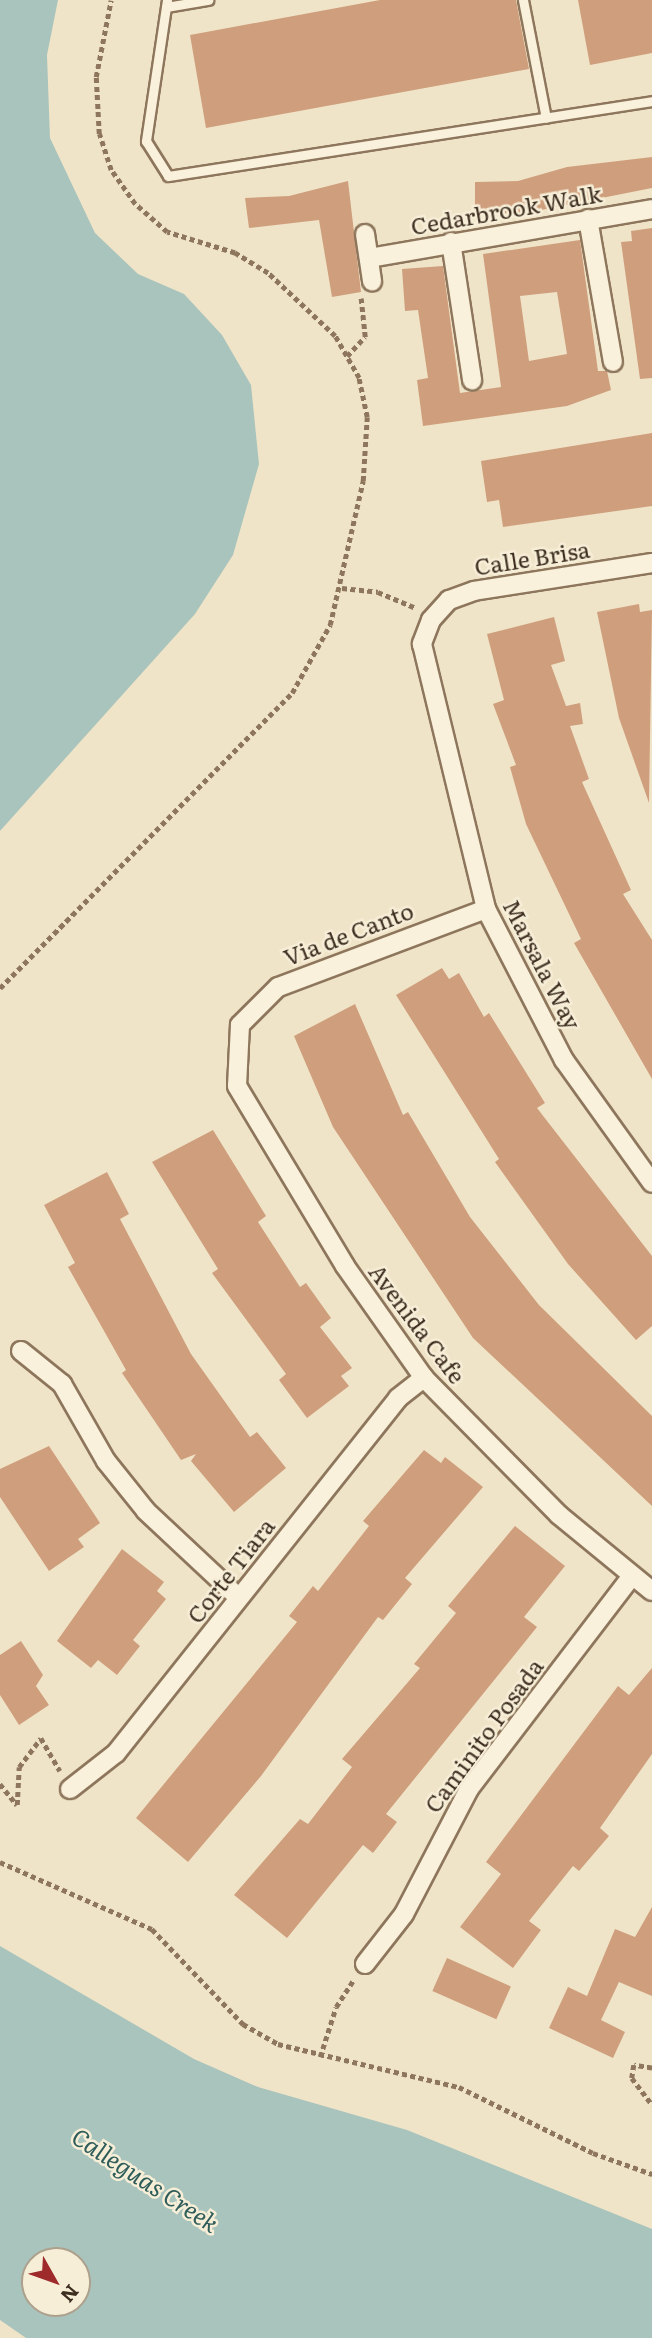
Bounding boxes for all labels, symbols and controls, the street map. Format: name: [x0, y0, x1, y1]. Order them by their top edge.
street label: Cedarbrook Walk: [408, 179, 604, 239]
street label: Calle Brisa: [472, 534, 592, 580]
street label: Marsala Way: [498, 894, 588, 1034]
street label: Via de Canto: [279, 896, 417, 970]
street label: Avenida Cafe: [364, 1258, 472, 1388]
street label: Corte Tiara: [180, 1512, 280, 1628]
street label: Caminito Posada: [418, 1653, 548, 1817]
water label: Calleguas Creek: [67, 2121, 225, 2237]
north arrow: [21, 2247, 91, 2317]
text: N: [55, 2279, 86, 2309]

